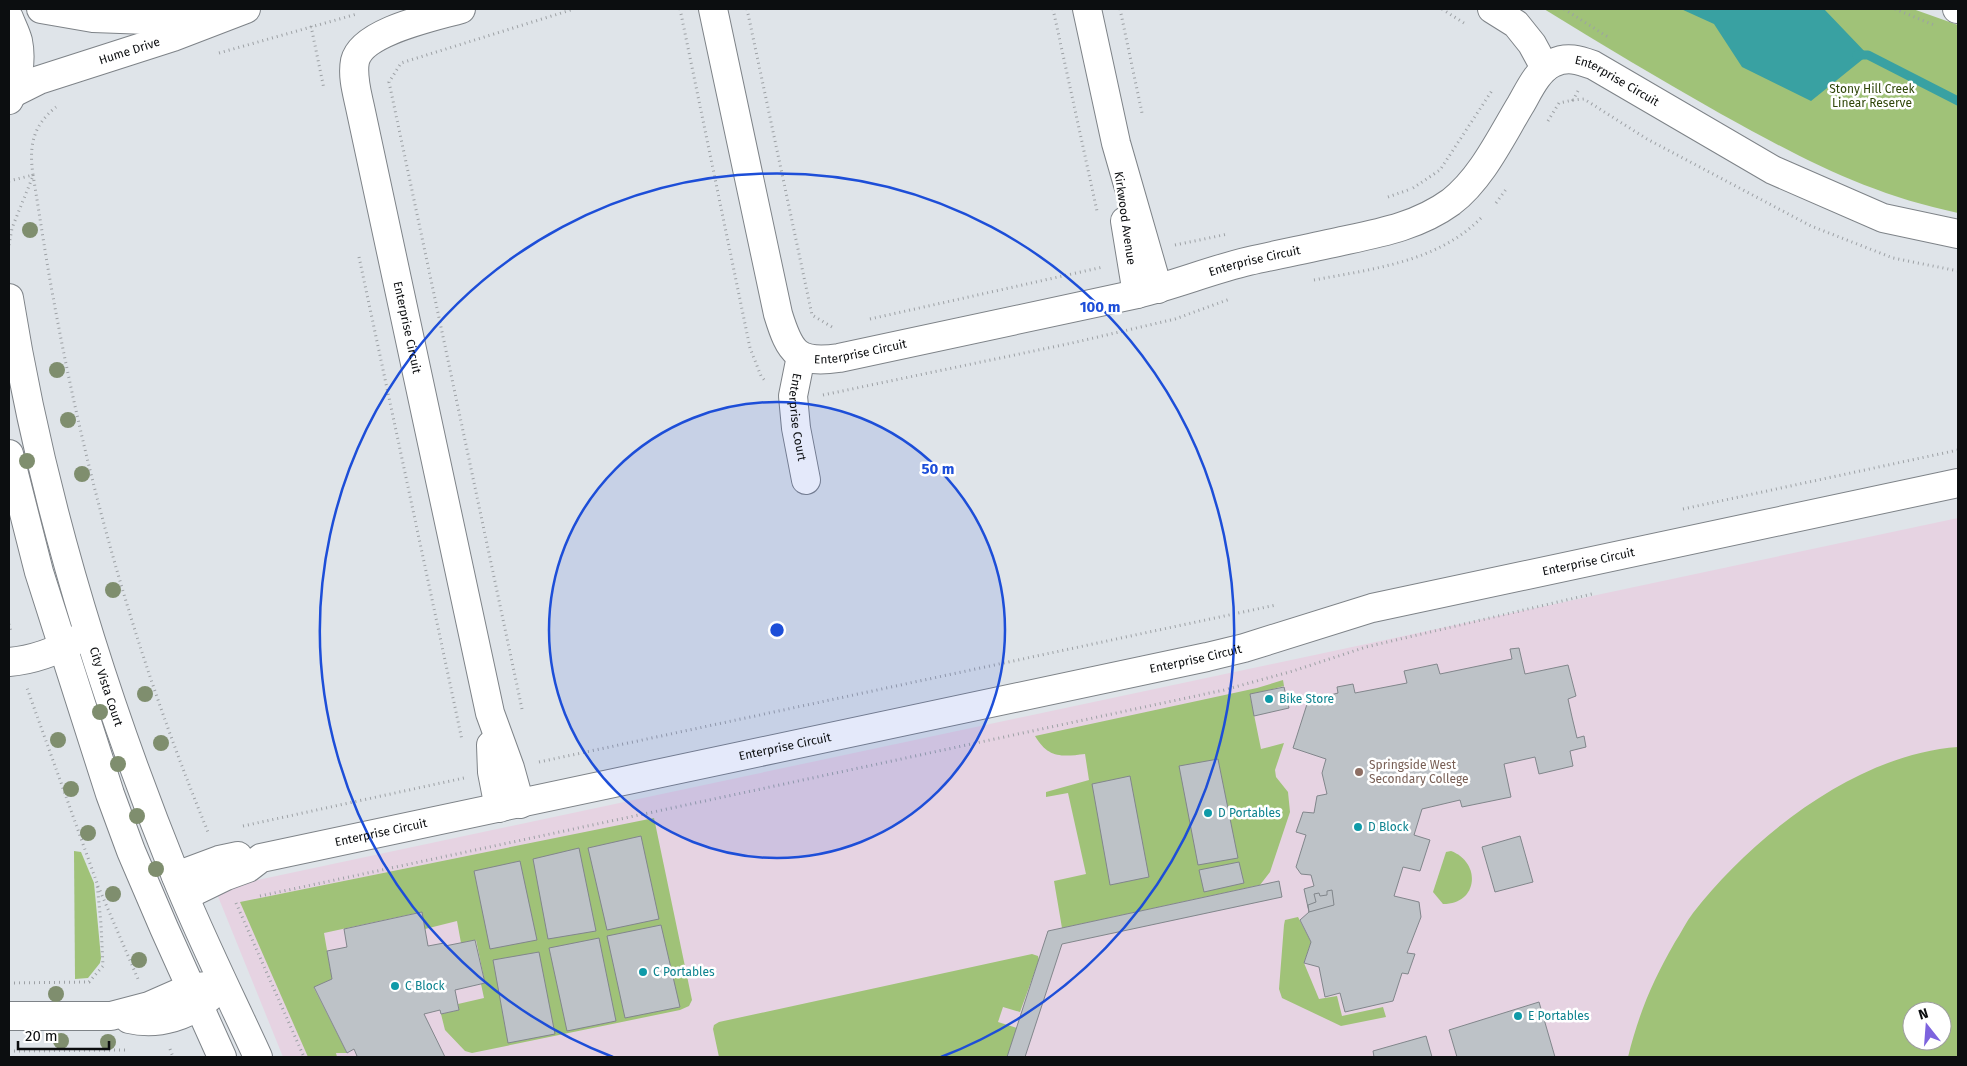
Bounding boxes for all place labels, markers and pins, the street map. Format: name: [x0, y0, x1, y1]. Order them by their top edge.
centre of rings: [768, 621, 786, 639]
place label: Bike Store: [1279, 692, 1334, 706]
marker: Bike Store: [1263, 693, 1275, 705]
place label: Springside West Secondary College: [1369, 758, 1469, 786]
marker: Springside West Secondary College: [1353, 766, 1365, 778]
place label: D Portables: [1218, 806, 1281, 820]
marker: D Portables: [1202, 807, 1214, 819]
place label: D Block: [1368, 820, 1409, 834]
marker: D Block: [1352, 821, 1364, 833]
place label: C Portables: [653, 965, 715, 979]
marker: C Portables: [637, 966, 649, 978]
place label: C Block: [405, 979, 445, 993]
marker: C Block: [389, 980, 401, 992]
place label: E Portables: [1528, 1009, 1590, 1023]
marker: E Portables: [1512, 1010, 1524, 1022]

